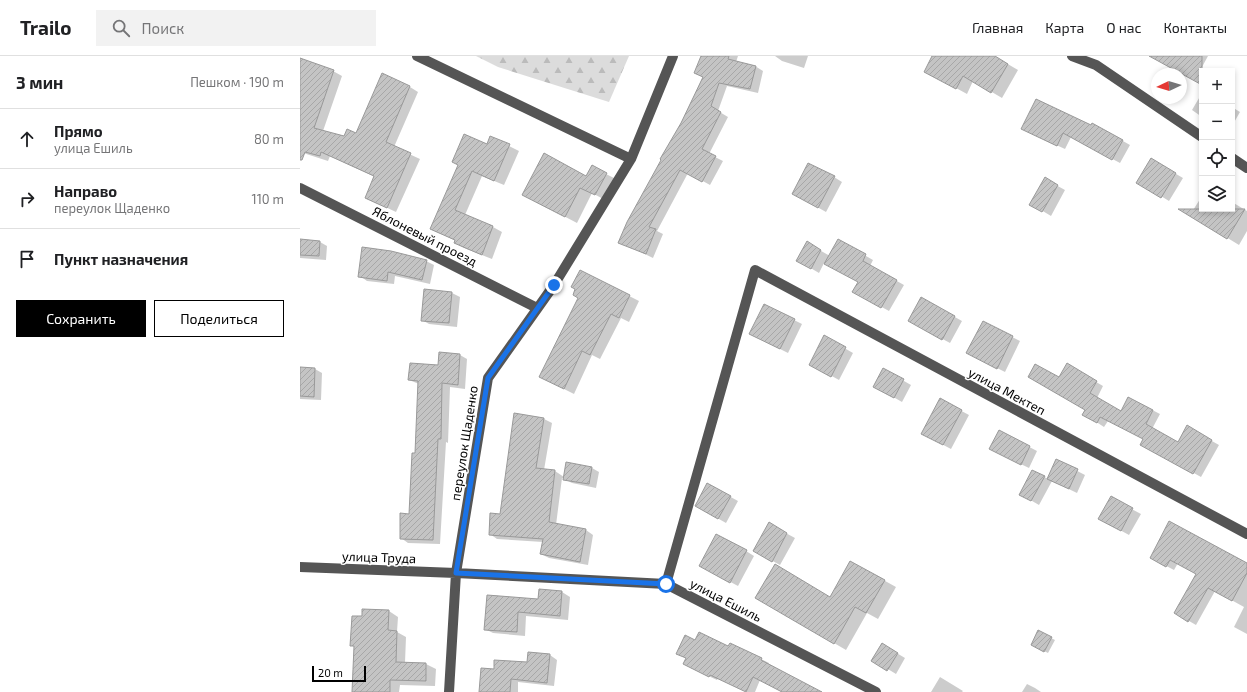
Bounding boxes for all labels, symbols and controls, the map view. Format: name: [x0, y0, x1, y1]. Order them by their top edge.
search box: [96, 10, 376, 46]
text: Trailo: [20, 16, 72, 39]
icon: search: [110, 17, 132, 39]
text: Поиск: [142, 19, 184, 37]
text: Главная: [972, 19, 1023, 36]
text: Карта: [1045, 19, 1084, 36]
text: О нас: [1106, 19, 1142, 36]
text: Контакты: [1164, 19, 1227, 36]
north arrow: [1151, 68, 1187, 104]
map controls: [1199, 68, 1235, 212]
button: +: [1199, 68, 1235, 104]
text: 3 мин: [16, 72, 63, 92]
text: Пешком · 190 m: [190, 74, 284, 90]
button: −: [1199, 104, 1235, 140]
text: Прямо: [54, 122, 103, 140]
icon: ahead: [16, 128, 38, 150]
text: 80 m: [254, 131, 284, 147]
text: улица Ешиль: [54, 140, 133, 156]
button: locate: [1199, 140, 1235, 176]
button: layers: [1199, 176, 1235, 212]
text: Направо: [54, 182, 117, 200]
icon: right: [16, 188, 38, 210]
text: 110 m: [252, 191, 284, 207]
text: переулок Щаденко: [54, 200, 170, 216]
street label: Яблоневый проезд: [370, 203, 480, 269]
icon: arrive: [16, 248, 38, 270]
text: Пункт назначения: [54, 250, 188, 268]
route end: [545, 276, 563, 294]
button: Сохранить: [16, 300, 146, 337]
button: Поделиться: [154, 300, 284, 337]
street label: улица Мектеп: [966, 364, 1048, 418]
street label: переулок Щаденко: [447, 384, 481, 502]
street label: улица Труда: [342, 548, 416, 566]
route start: [657, 575, 675, 593]
street label: улица Ешиль: [687, 575, 765, 625]
scale bar: [312, 664, 366, 683]
text: 20 m: [318, 666, 343, 679]

